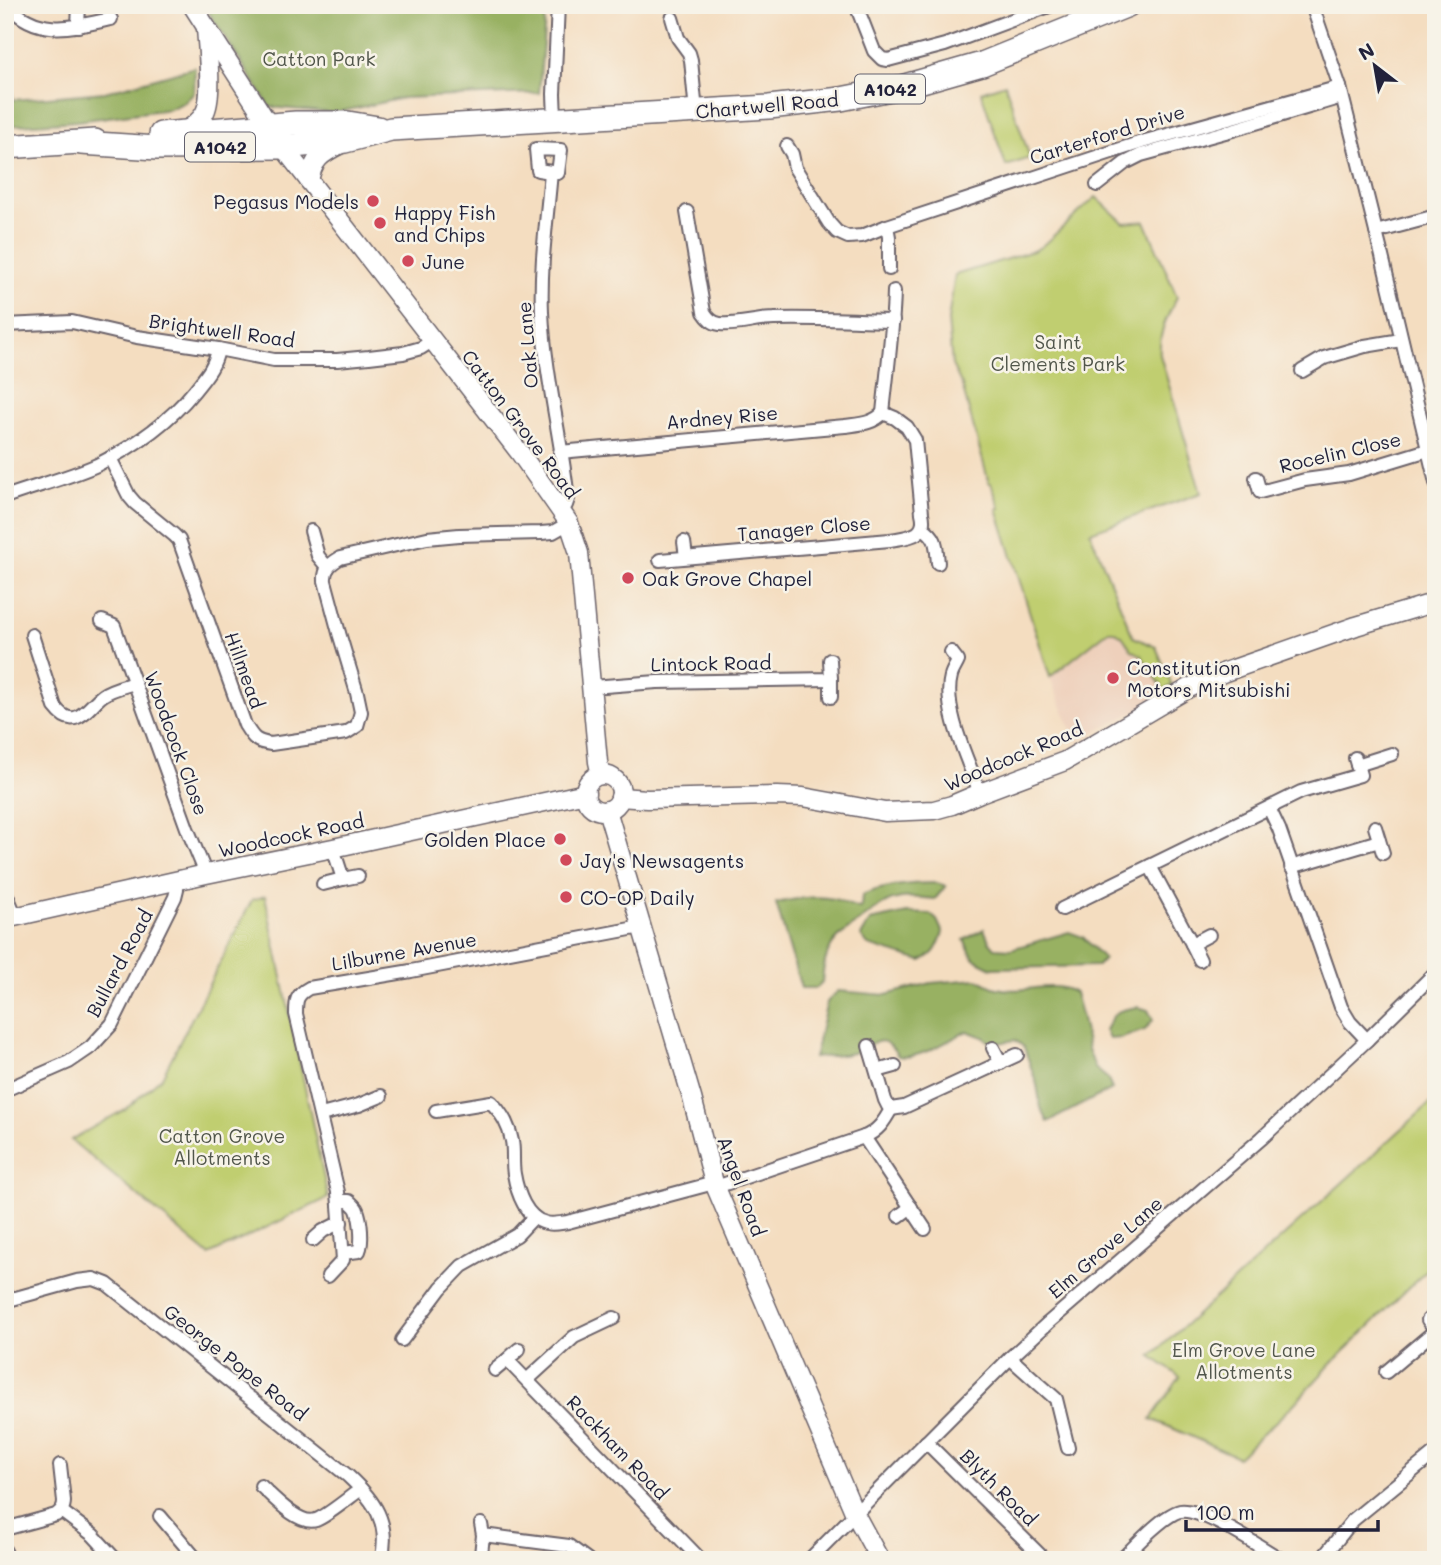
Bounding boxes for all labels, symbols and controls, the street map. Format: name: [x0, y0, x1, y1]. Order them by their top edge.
north arrow: [1340, 32, 1410, 102]
text: N: [1353, 37, 1379, 65]
park label: Catton Park: [262, 46, 376, 71]
road number: A1042: [855, 74, 925, 104]
street label: Chartwell Road: [694, 86, 840, 124]
street label: Carterford Drive: [1026, 98, 1188, 170]
road number: A1042: [185, 132, 255, 162]
place label: Pegasus Models: [214, 189, 359, 214]
marker: Pegasus Models: [365, 193, 381, 209]
place label: Happy Fish and Chips: [394, 200, 495, 247]
marker: Happy Fish and Chips: [372, 215, 388, 231]
place label: June: [422, 249, 465, 274]
marker: June: [400, 253, 416, 269]
street label: Oak Lane: [511, 300, 543, 390]
street label: Brightwell Road: [148, 307, 296, 353]
park label: Saint Clements Park: [991, 329, 1125, 376]
street label: Catton Grove Road: [457, 345, 585, 503]
street label: Ardney Rise: [665, 400, 779, 434]
street label: Rocelin Close: [1277, 426, 1403, 478]
street label: Tanager Close: [736, 510, 872, 546]
place label: Oak Grove Chapel: [642, 566, 812, 591]
marker: Oak Grove Chapel: [620, 570, 636, 586]
street label: Hillmead: [220, 628, 270, 712]
street label: Lintock Road: [650, 649, 772, 677]
place label: Constitution Motors Mitsubishi: [1127, 655, 1291, 702]
street label: Woodcock Close: [139, 667, 215, 819]
marker: Constitution Motors Mitsubishi: [1105, 670, 1121, 686]
street label: Woodcock Road: [940, 716, 1086, 796]
street label: Woodcock Road: [216, 807, 366, 863]
place label: Golden Place: [424, 827, 546, 852]
marker: Golden Place: [552, 831, 568, 847]
place label: Jay's Newsagents: [580, 848, 744, 873]
marker: Jay's Newsagents: [558, 852, 574, 868]
place label: CO-OP Daily: [580, 885, 695, 910]
marker: CO-OP Daily: [558, 889, 574, 905]
street label: Bullard Road: [80, 905, 158, 1021]
street label: Lilburne Avenue: [330, 926, 478, 976]
park label: Catton Grove Allotments: [159, 1123, 285, 1170]
street label: Angel Road: [712, 1133, 772, 1239]
street label: Elm Grove Lane: [1043, 1190, 1167, 1304]
street label: George Pope Road: [159, 1298, 313, 1426]
park label: Elm Grove Lane Allotments: [1172, 1337, 1316, 1384]
street label: Rackham Road: [562, 1389, 674, 1505]
street label: Blyth Road: [955, 1443, 1043, 1531]
scale bar: [1186, 1488, 1378, 1532]
text: 100 m: [1196, 1498, 1255, 1525]

